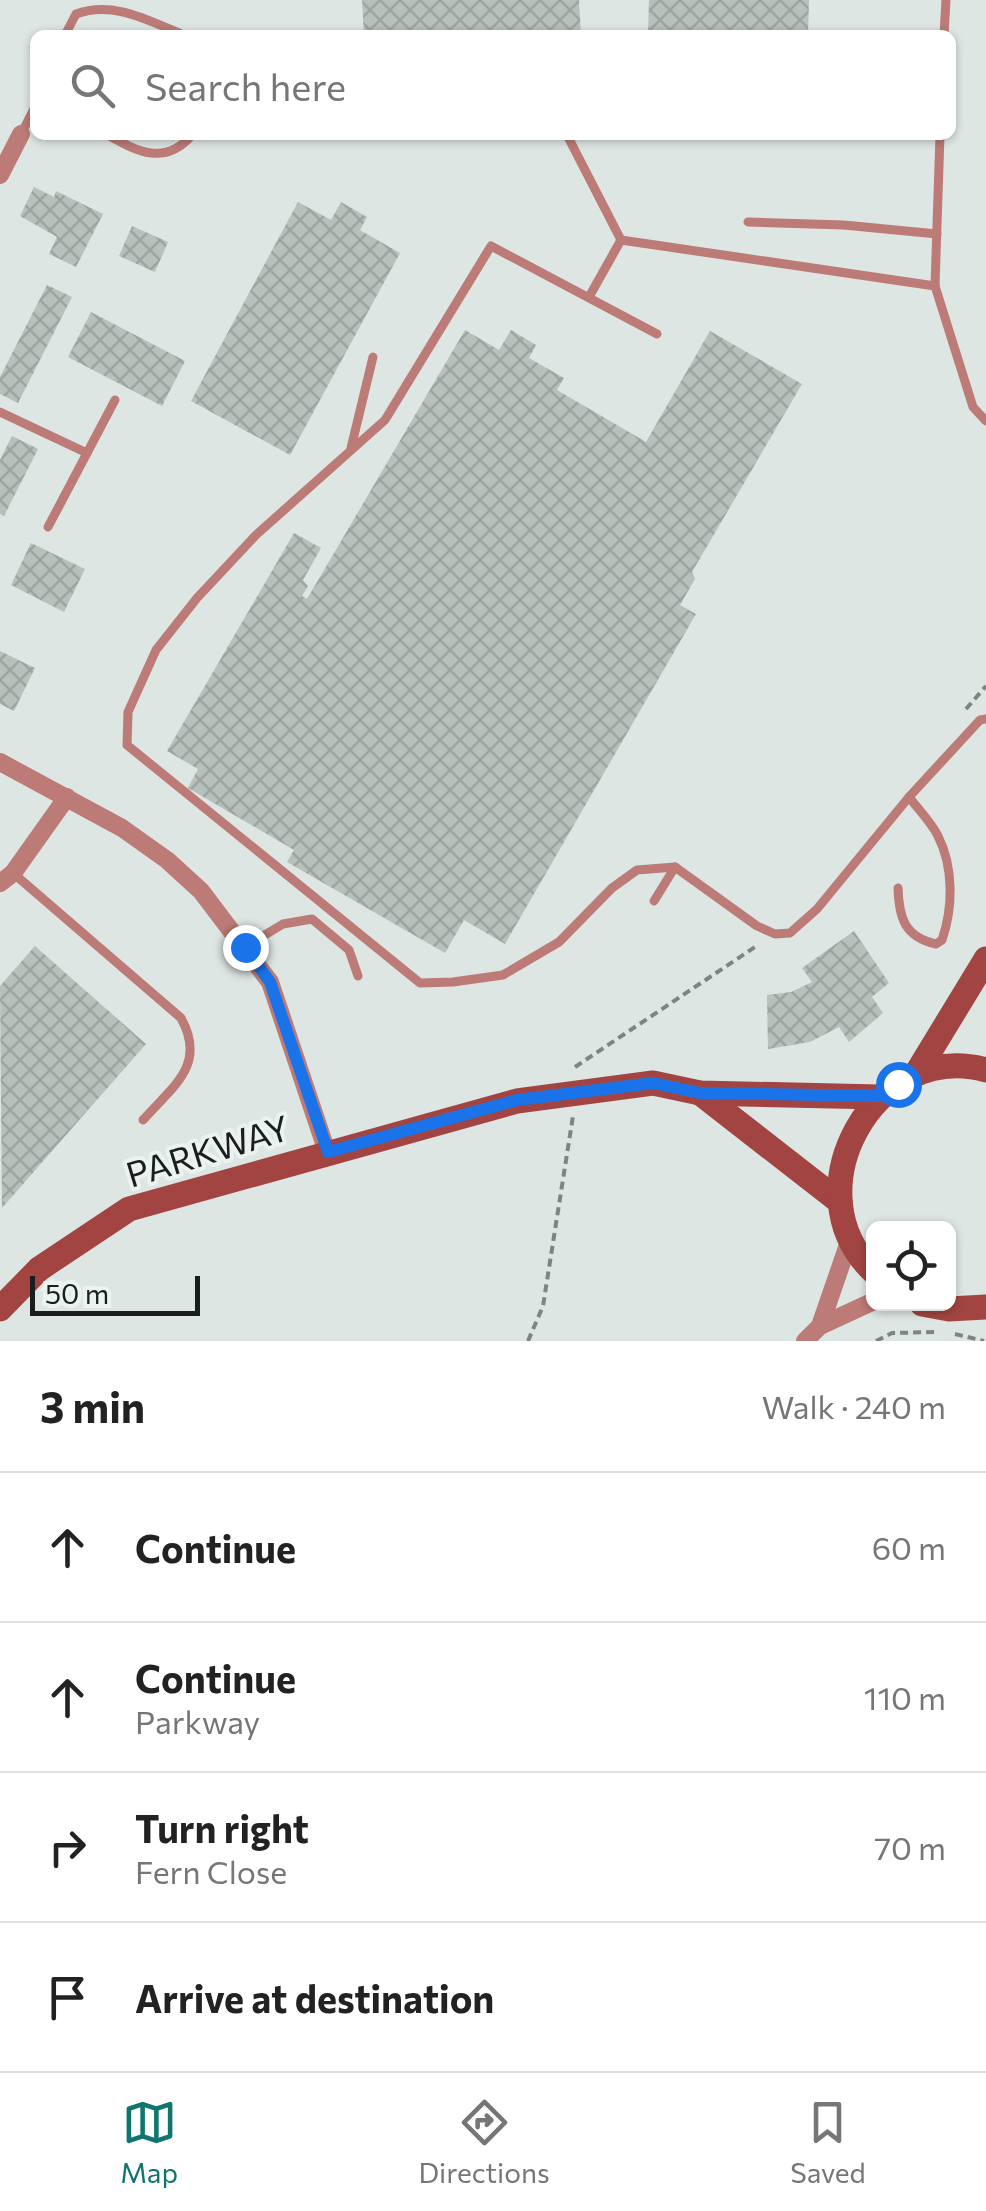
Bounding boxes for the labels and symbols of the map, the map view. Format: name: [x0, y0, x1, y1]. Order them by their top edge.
route end: [223, 925, 269, 971]
route start: [876, 1062, 922, 1108]
street label: PARKWAY: [121, 1104, 294, 1195]
scale bar: [30, 1271, 200, 1316]

